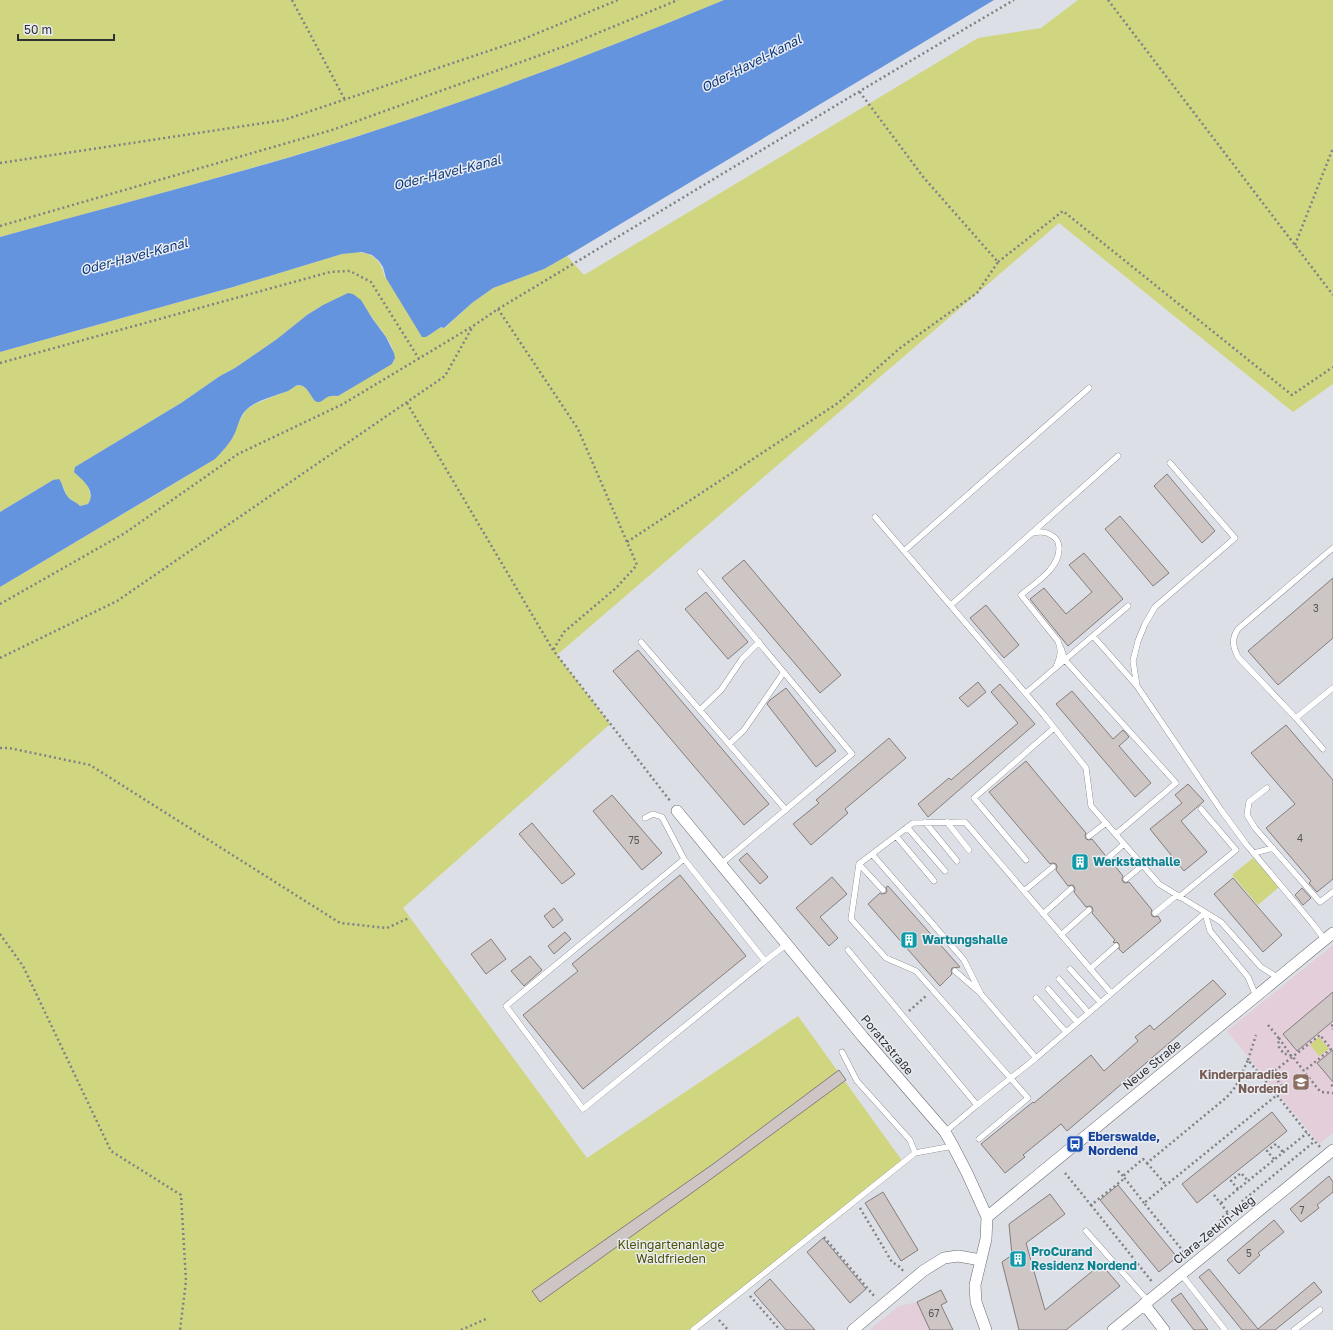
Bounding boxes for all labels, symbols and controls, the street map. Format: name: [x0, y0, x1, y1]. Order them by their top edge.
scale bar: [18, 16, 114, 42]
text: 50 m: [24, 22, 52, 37]
water label: Oder-Havel-Kanal: [698, 30, 804, 95]
water label: Oder-Havel-Kanal: [392, 151, 503, 193]
water label: Oder-Havel-Kanal: [79, 234, 190, 278]
house number: 3: [1313, 602, 1319, 614]
house number: 4: [1297, 832, 1303, 844]
house number: 75: [628, 834, 640, 846]
building icon: Werkstatthalle: [1070, 852, 1090, 872]
place label: Werkstatthalle: [1093, 854, 1180, 869]
building icon: Wartungshalle: [899, 930, 919, 950]
place label: Wartungshalle: [922, 932, 1008, 947]
street label: Poratzstraße: [858, 1012, 917, 1078]
street label: Neue Straße: [1119, 1036, 1184, 1093]
place label: Kinderparadies Nordend: [1199, 1067, 1288, 1096]
school or university icon: Kinderparadies Nordend: [1291, 1072, 1311, 1092]
place label: Eberswalde, Nordend: [1088, 1129, 1160, 1158]
bus stop icon: Eberswalde, Nordend: [1065, 1134, 1085, 1154]
street label: Clara-Zetkin-Weg: [1170, 1192, 1258, 1267]
house number: 7: [1299, 1204, 1305, 1216]
park label: Kleingartenanlage Waldfrieden: [618, 1237, 724, 1266]
place label: ProCurand Residenz Nordend: [1031, 1244, 1137, 1273]
house number: 5: [1246, 1247, 1252, 1259]
building icon: ProCurand Residenz Nordend: [1008, 1249, 1028, 1269]
house number: 67: [928, 1307, 940, 1319]

